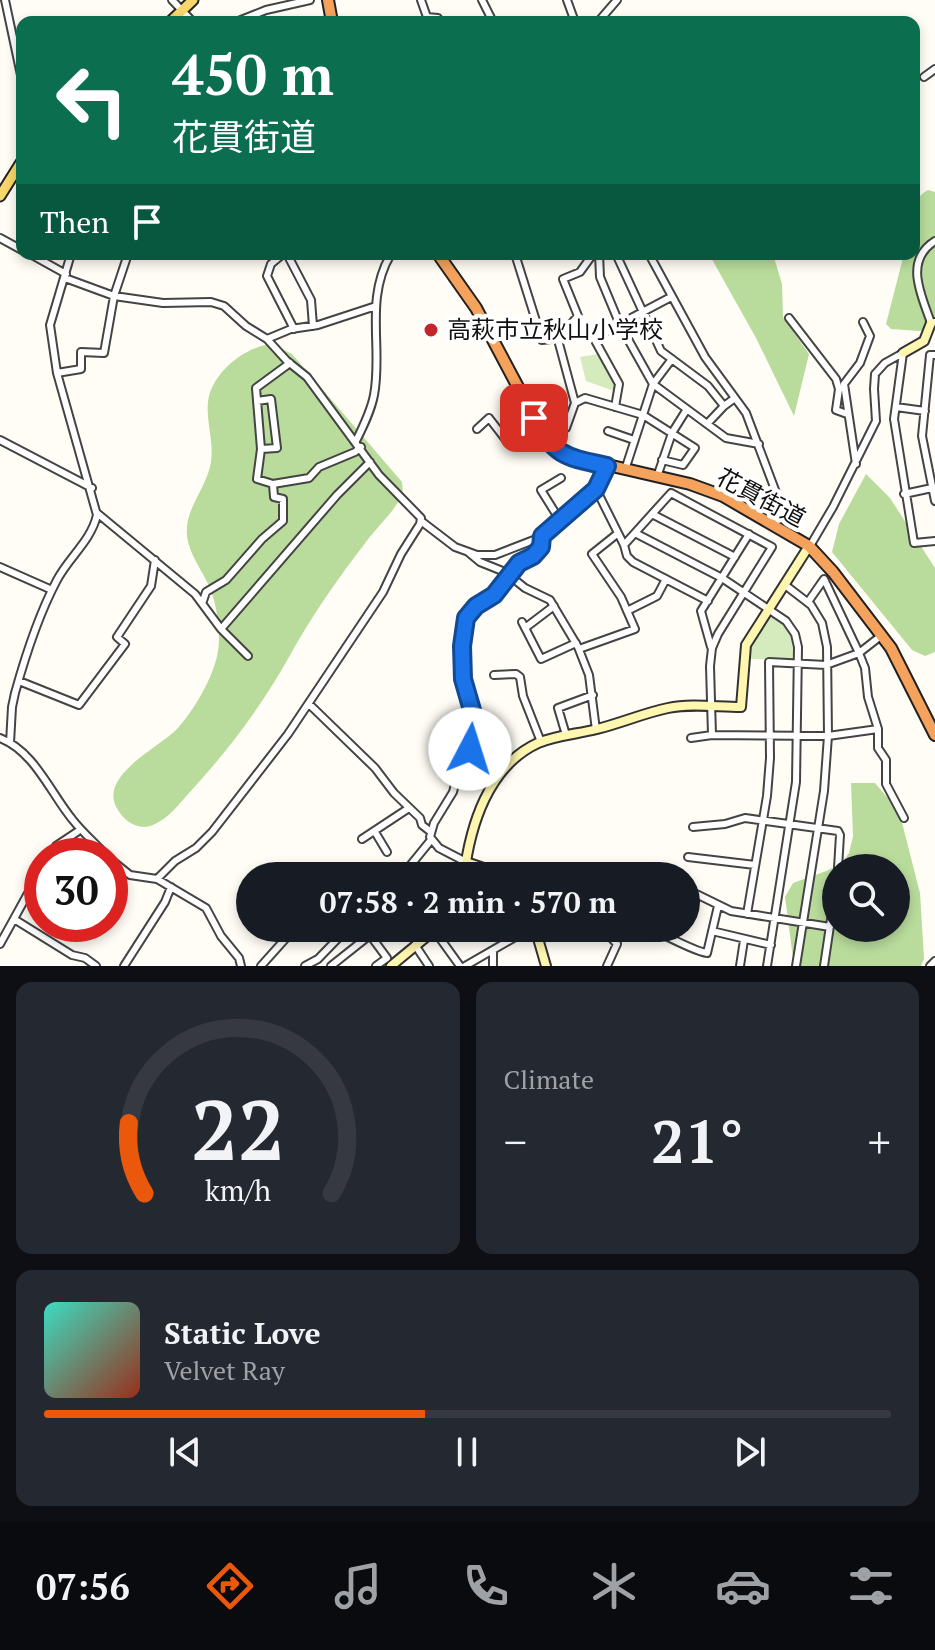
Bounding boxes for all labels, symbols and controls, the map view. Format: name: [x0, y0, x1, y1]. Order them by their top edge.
text: 450 m: [172, 37, 334, 111]
icon: left: [40, 48, 144, 152]
text: 花貫街道: [172, 113, 316, 160]
icon: arrive: [125, 200, 169, 244]
text: Then: [40, 202, 109, 242]
place label: 高萩市立秋山小学校: [447, 313, 663, 345]
marker: 高萩市立秋山小学校: [422, 321, 440, 339]
pin: [500, 384, 568, 452]
icon: arrive: [512, 396, 556, 440]
street label: 花貫街道: [712, 460, 811, 534]
position arrow: [428, 707, 512, 791]
speed limit sign: 30: [24, 838, 128, 942]
map controls: [822, 854, 910, 942]
button: search: [822, 854, 910, 942]
text: 07:58 · 2 min · 570 m: [320, 882, 616, 922]
text: Climate: [504, 1062, 594, 1096]
text: 22: [191, 1074, 285, 1184]
text: 21°: [651, 1101, 744, 1180]
text: −: [504, 1112, 527, 1171]
text: +: [868, 1112, 891, 1171]
text: km/h: [205, 1171, 271, 1209]
text: Static Love: [164, 1313, 321, 1353]
text: Velvet Ray: [164, 1353, 285, 1387]
icon: previous: [163, 1430, 207, 1474]
icon: pause: [445, 1430, 489, 1474]
icon: next: [728, 1430, 772, 1474]
icon: directions: [202, 1558, 258, 1614]
icon: music: [330, 1558, 386, 1614]
icon: phone: [458, 1558, 514, 1614]
icon: climate: [586, 1558, 642, 1614]
icon: car: [715, 1558, 771, 1614]
icon: filters: [843, 1558, 899, 1614]
text: 07:56: [36, 1563, 130, 1610]

